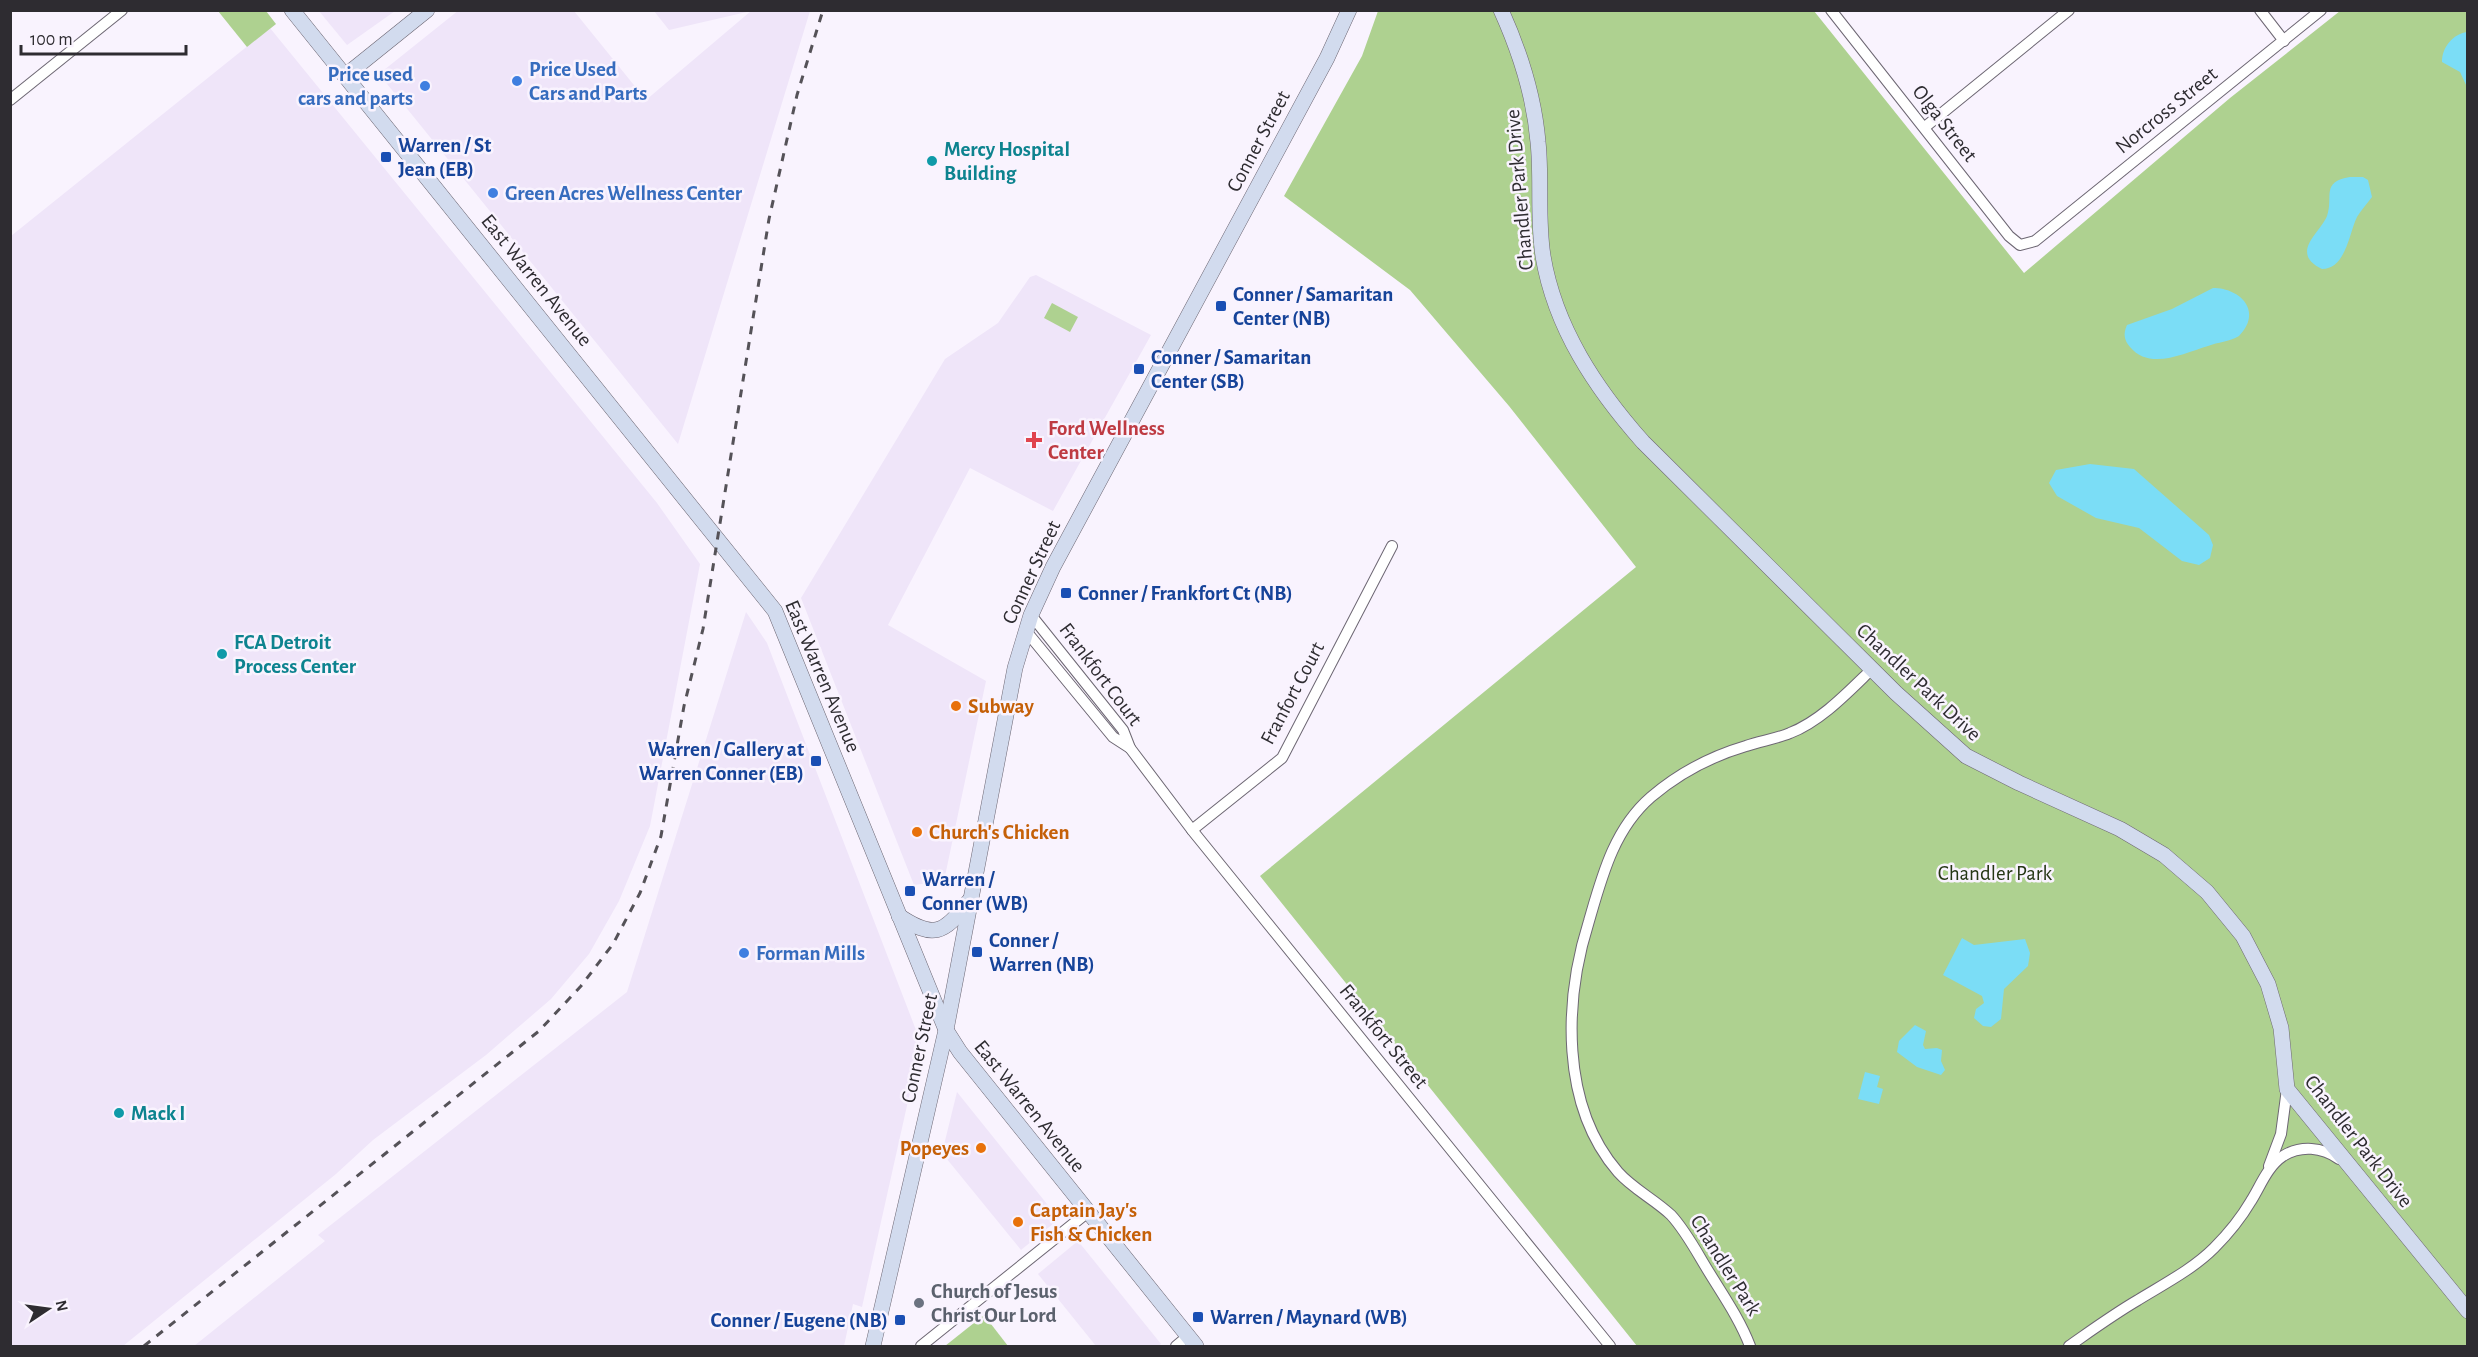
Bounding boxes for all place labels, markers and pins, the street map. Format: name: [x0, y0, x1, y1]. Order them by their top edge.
place label: Price Used Cars and Parts: [529, 59, 647, 104]
place label: Price used cars and parts: [298, 64, 413, 109]
marker: Price Used Cars and Parts: [510, 74, 524, 88]
marker: Price used cars and parts: [418, 79, 432, 93]
place label: Warren / St Jean (EB): [398, 135, 491, 180]
place label: Mercy Hospital Building: [944, 139, 1070, 184]
marker: Warren / St Jean (EB): [379, 150, 393, 164]
marker: Mercy Hospital Building: [925, 154, 939, 168]
place label: Green Acres Wellness Center: [505, 183, 743, 204]
marker: Green Acres Wellness Center: [486, 186, 500, 200]
place label: Conner / Samaritan Center (NB): [1233, 284, 1393, 329]
marker: Conner / Samaritan Center (NB): [1214, 299, 1228, 313]
place label: Conner / Samaritan Center (SB): [1151, 347, 1311, 392]
marker: Conner / Samaritan Center (SB): [1132, 362, 1146, 376]
place label: Ford Wellness Center: [1048, 418, 1165, 463]
marker: Ford Wellness Center: [1025, 431, 1043, 449]
place label: Conner / Frankfort Ct (NB): [1078, 583, 1293, 604]
marker: Conner / Frankfort Ct (NB): [1059, 586, 1073, 600]
place label: FCA Detroit Process Center: [234, 632, 357, 677]
marker: FCA Detroit Process Center: [215, 647, 229, 661]
place label: Subway: [968, 696, 1034, 717]
marker: Subway: [949, 699, 963, 713]
place label: Warren / Gallery at Warren Conner (EB): [639, 739, 804, 784]
marker: Warren / Gallery at Warren Conner (EB): [809, 754, 823, 768]
place label: Church's Chicken: [929, 822, 1070, 843]
marker: Church's Chicken: [910, 825, 924, 839]
place label: Warren / Conner (WB): [922, 869, 1029, 914]
marker: Warren / Conner (WB): [903, 884, 917, 898]
place label: Conner / Warren (NB): [989, 930, 1095, 975]
place label: Forman Mills: [756, 943, 865, 964]
marker: Conner / Warren (NB): [970, 945, 984, 959]
marker: Forman Mills: [737, 946, 751, 960]
place label: Mack I: [131, 1103, 185, 1124]
marker: Mack I: [112, 1106, 126, 1120]
place label: Popeyes: [900, 1138, 969, 1159]
marker: Popeyes: [974, 1141, 988, 1155]
place label: Captain Jay's Fish & Chicken: [1030, 1200, 1152, 1245]
marker: Captain Jay's Fish & Chicken: [1011, 1215, 1025, 1229]
place label: Church of Jesus Christ Our Lord: [931, 1281, 1057, 1326]
marker: Church of Jesus Christ Our Lord: [912, 1296, 926, 1310]
place label: Warren / Maynard (WB): [1210, 1307, 1408, 1328]
place label: Conner / Eugene (NB): [711, 1310, 888, 1331]
marker: Warren / Maynard (WB): [1191, 1310, 1205, 1324]
marker: Conner / Eugene (NB): [893, 1313, 907, 1327]

